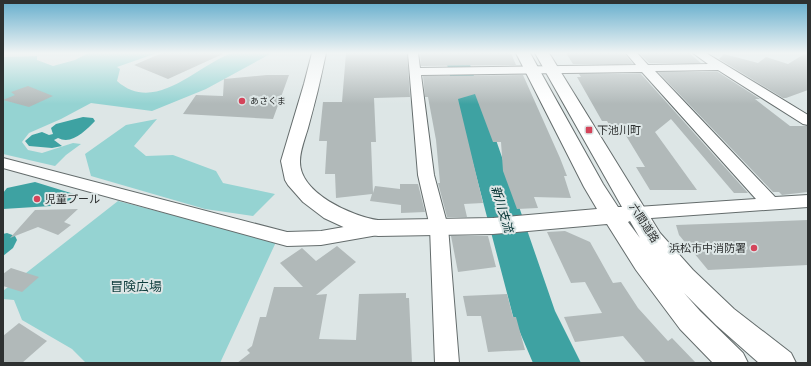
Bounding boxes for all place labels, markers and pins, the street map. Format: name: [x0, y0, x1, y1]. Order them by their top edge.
marker: あさくま: [237, 96, 247, 106]
place label: あさくま: [250, 96, 286, 106]
place label: 下池川町: [597, 124, 641, 137]
marker: 下池川町: [584, 125, 594, 135]
place label: 児童プール: [45, 193, 100, 206]
marker: 児童プール: [32, 194, 42, 204]
place label: 浜松市中消防署: [669, 242, 746, 255]
marker: 浜松市中消防署: [749, 243, 759, 253]

